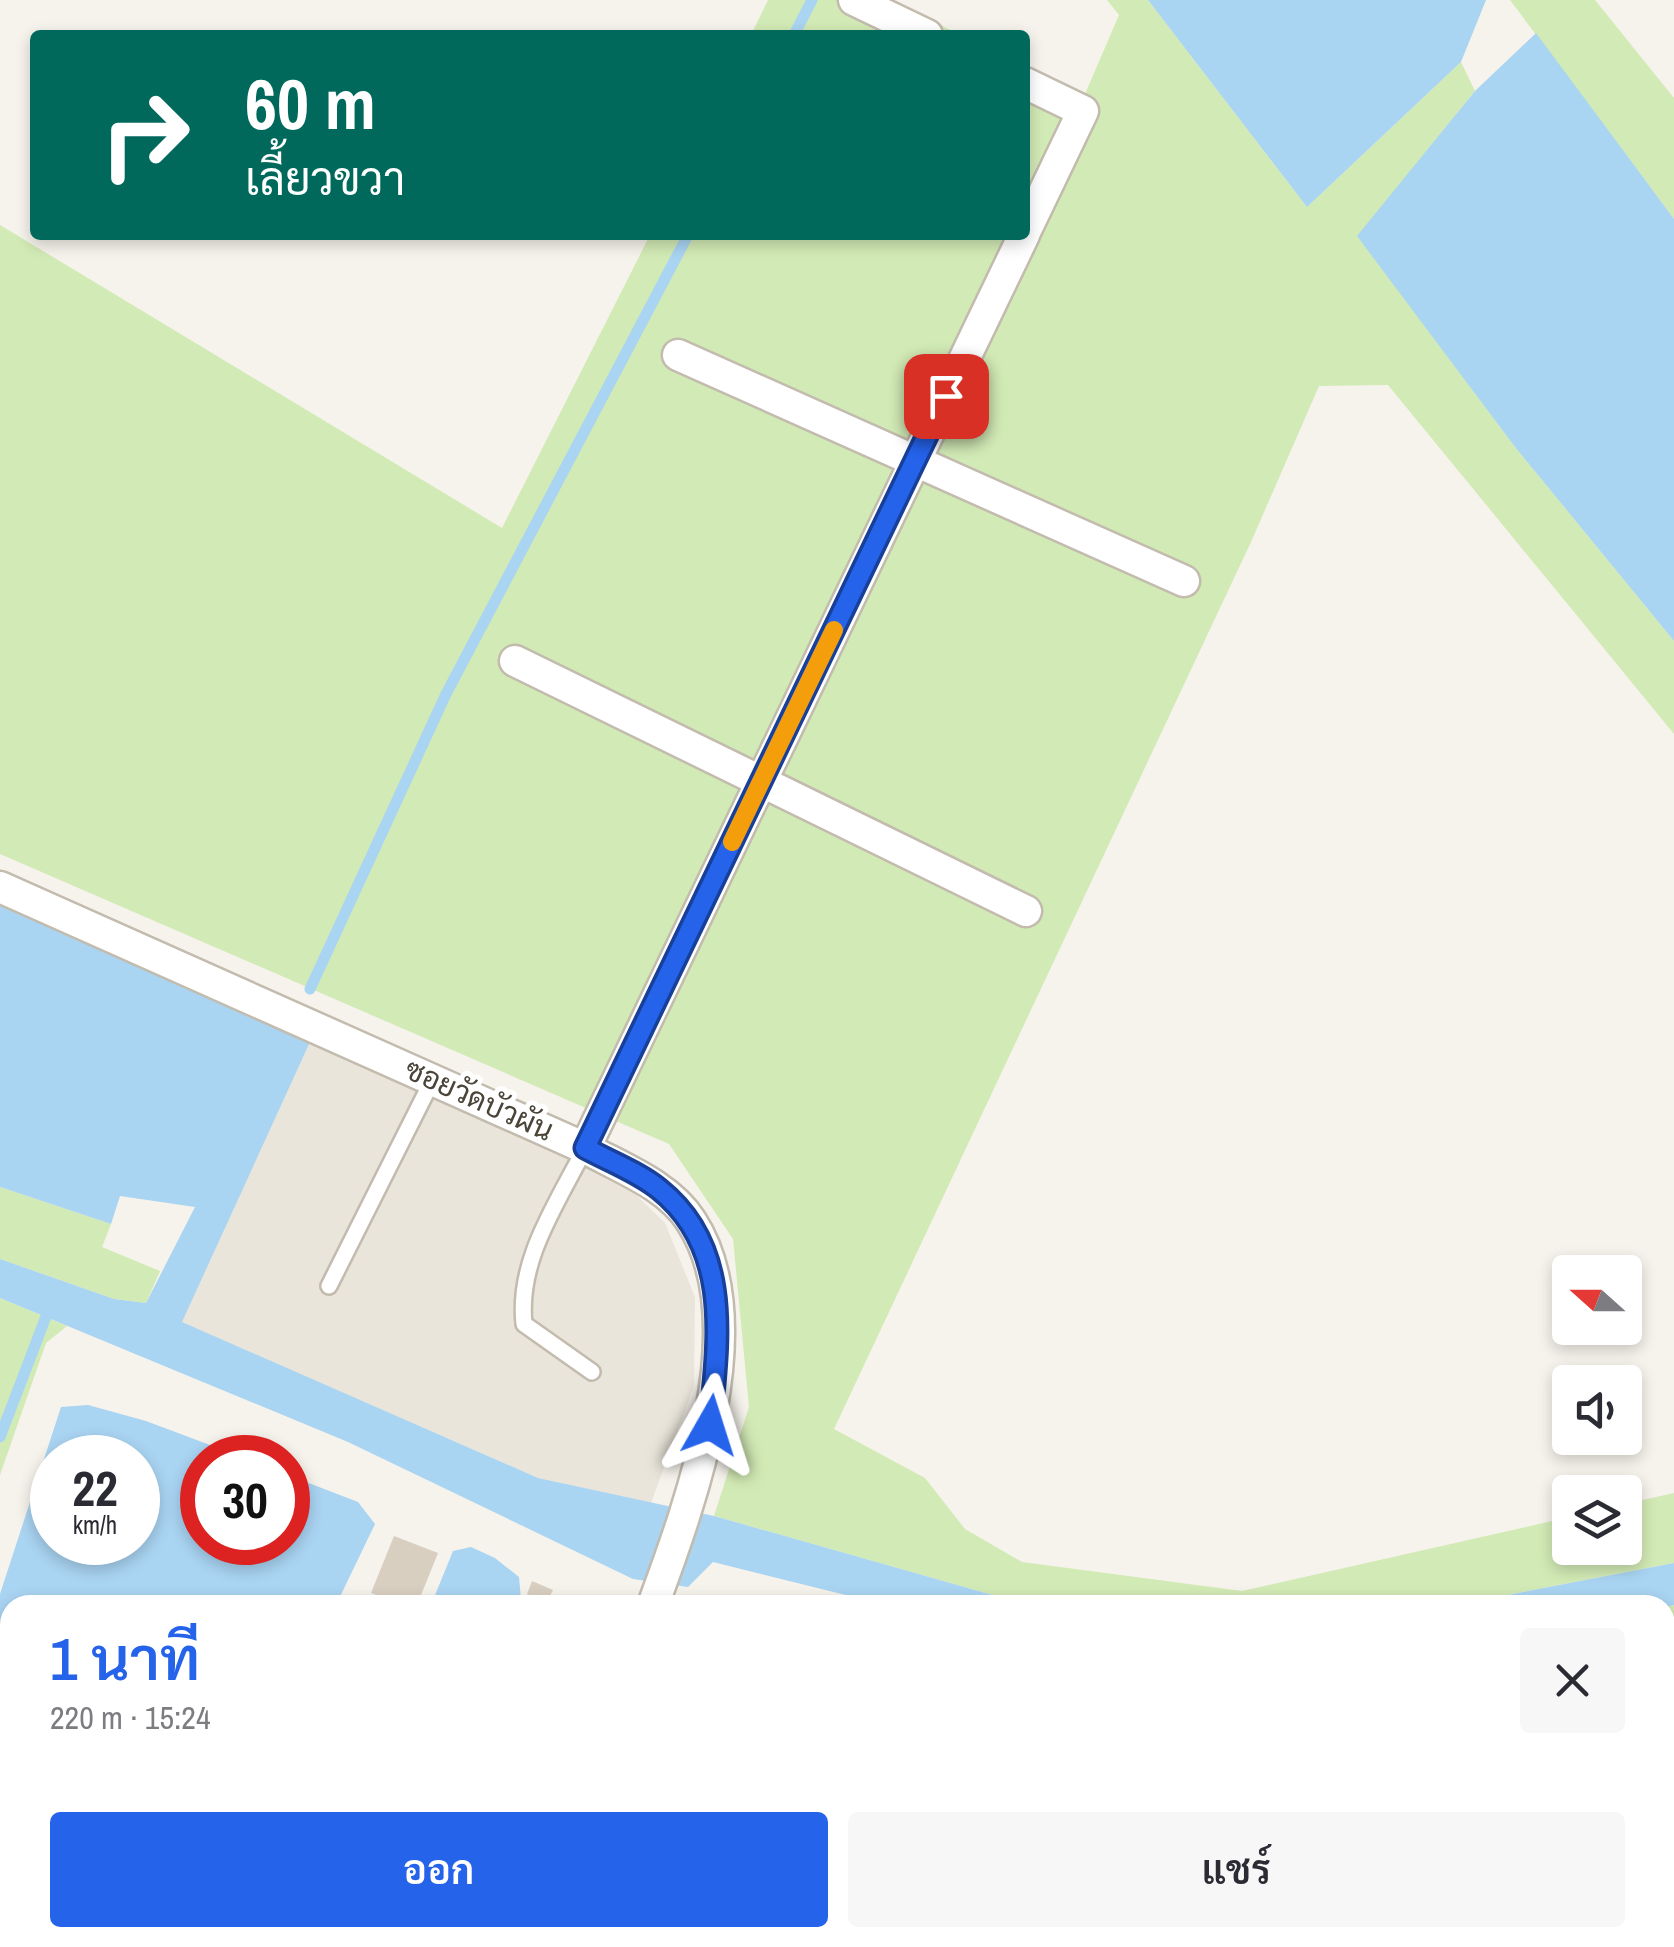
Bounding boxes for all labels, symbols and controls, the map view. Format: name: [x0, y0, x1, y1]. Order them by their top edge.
text: 60 m: [245, 57, 376, 151]
icon: right: [80, 70, 210, 200]
text: เลี้ยวขวา: [245, 148, 405, 209]
pin: [904, 354, 989, 439]
icon: arrive: [919, 369, 974, 424]
street label: ซอยวัดบัวผัน: [399, 1049, 560, 1150]
north arrow: [1552, 1255, 1642, 1345]
map controls: [1552, 1255, 1642, 1565]
button: sound: [1552, 1365, 1642, 1455]
position arrow: [658, 1373, 762, 1477]
speed limit sign: 30: [180, 1435, 310, 1565]
text: 22: [72, 1454, 118, 1522]
button: layers: [1552, 1475, 1642, 1565]
text: km/h: [73, 1508, 117, 1542]
text: 1 นาที: [50, 1618, 200, 1699]
button: close: [1520, 1628, 1625, 1733]
text: 220 m · 15:24: [50, 1696, 210, 1739]
button: ออก: [50, 1812, 828, 1927]
button: แชร์: [848, 1812, 1625, 1927]

